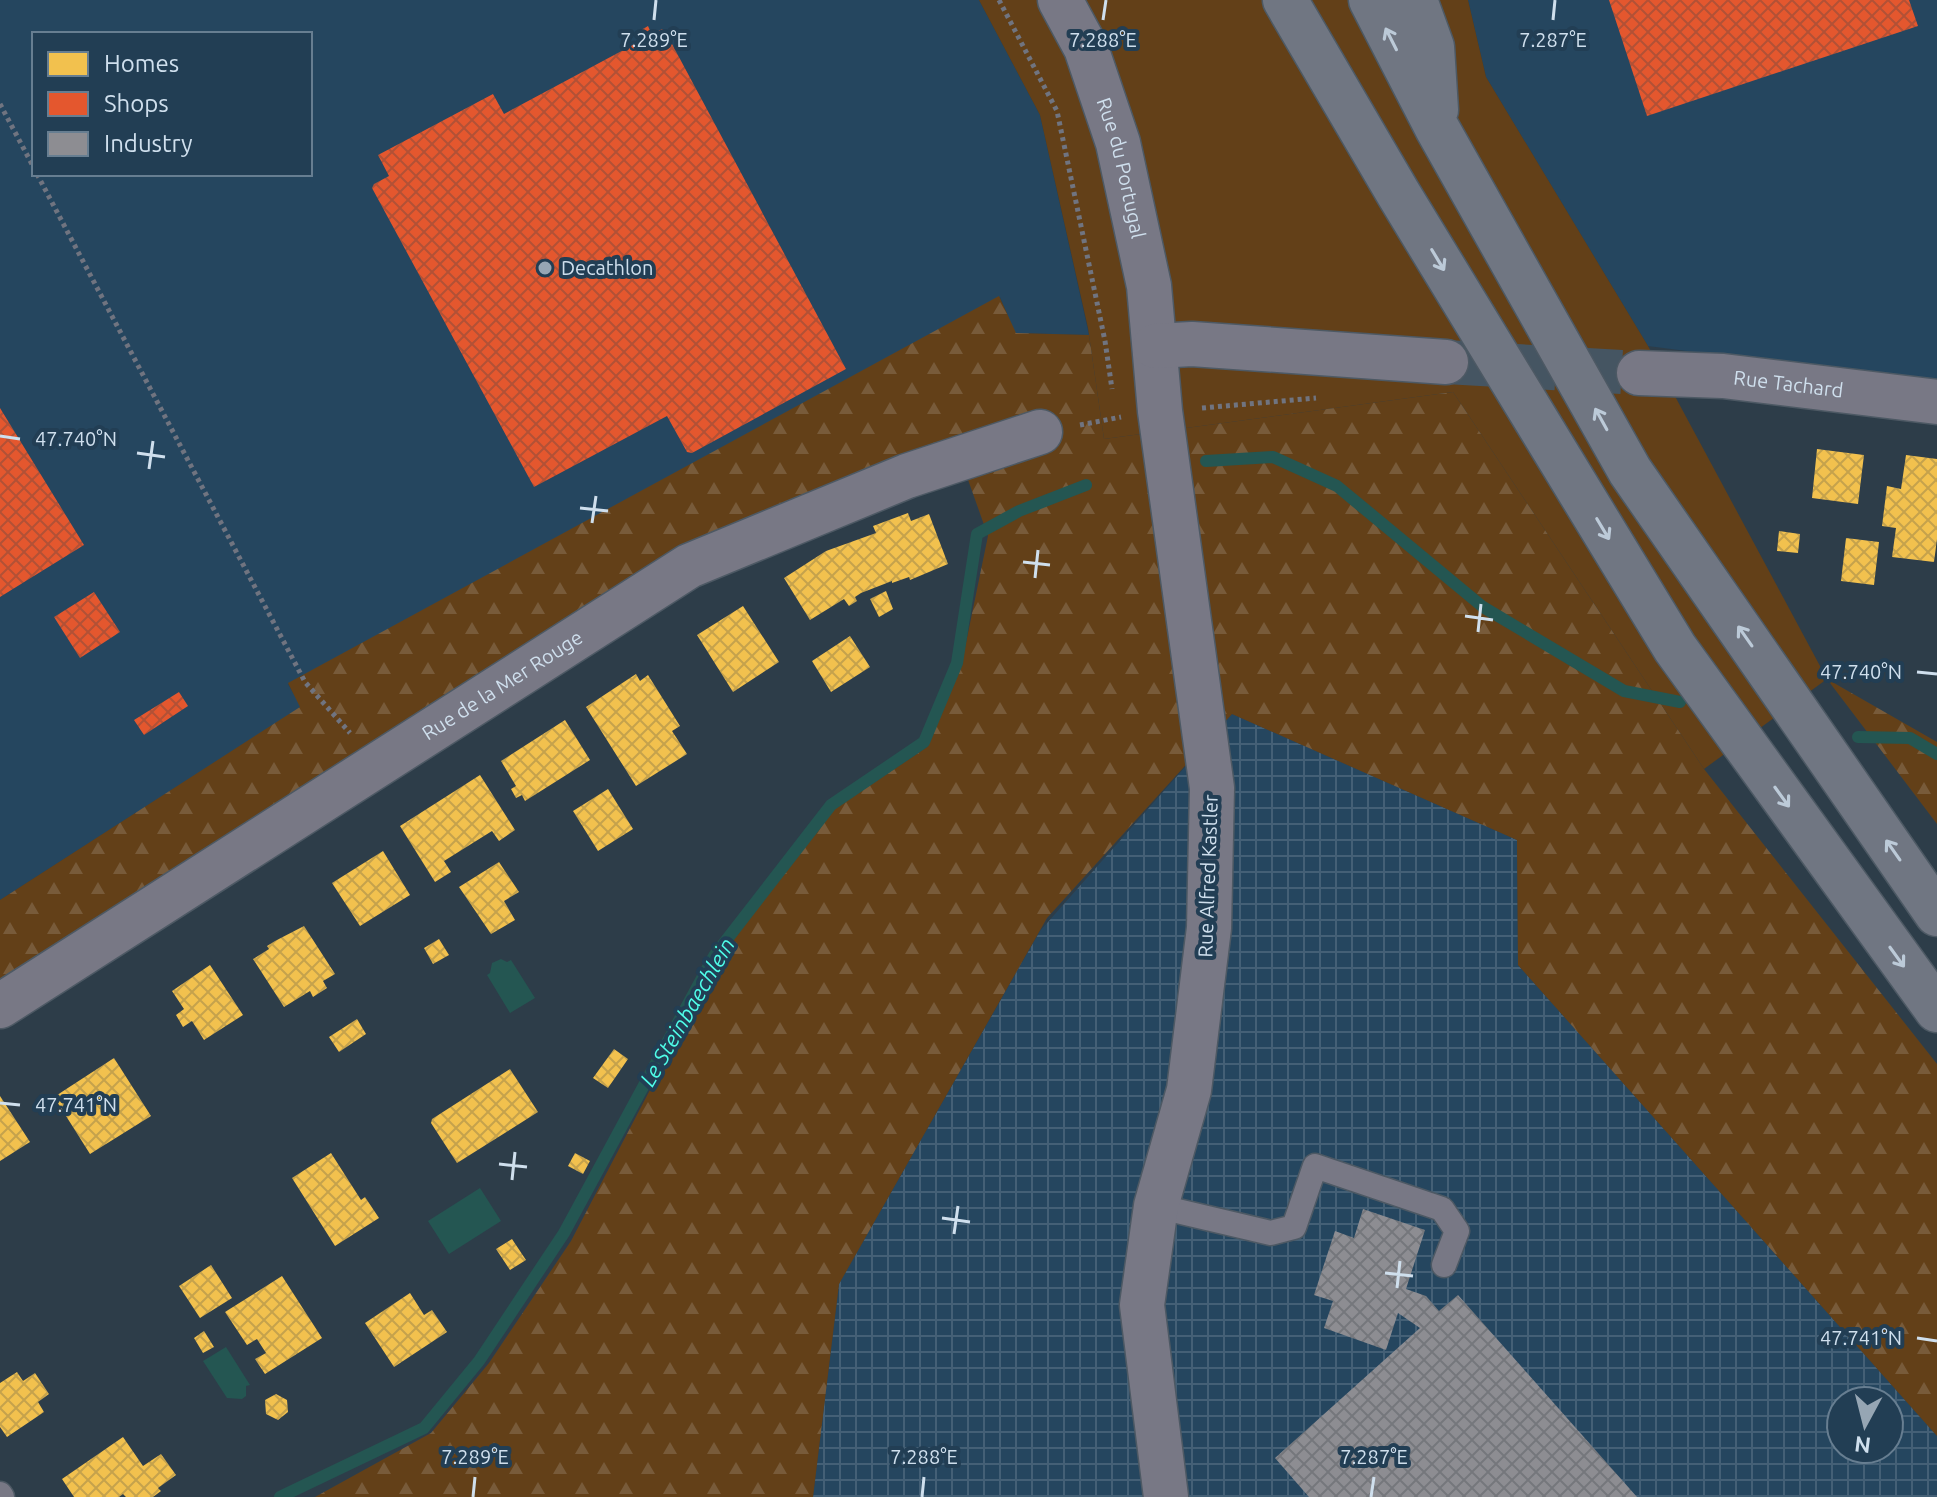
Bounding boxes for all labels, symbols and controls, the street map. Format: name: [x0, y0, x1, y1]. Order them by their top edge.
text: 7.289°E: [620, 28, 688, 51]
text: 7.288°E: [1069, 28, 1137, 51]
one-way arrow: [1383, 28, 1399, 52]
text: 7.287°E: [1519, 28, 1587, 51]
legend: [32, 32, 312, 176]
text: Homes: [104, 50, 179, 77]
text: Shops: [104, 90, 169, 117]
street label: Rue du Portugal: [1093, 94, 1150, 241]
text: Industry: [104, 130, 193, 157]
one-way arrow: [1431, 248, 1447, 271]
place label: Decathlon: [561, 256, 653, 279]
marker: Decathlon: [536, 259, 554, 277]
street label: Rue Tachard: [1732, 365, 1845, 402]
one-way arrow: [1593, 408, 1609, 431]
text: 47.740°N: [35, 427, 117, 450]
one-way arrow: [1595, 517, 1611, 540]
street label: Rue de la Mer Rouge: [418, 625, 587, 744]
one-way arrow: [1737, 625, 1753, 647]
text: 47.740°N: [1820, 660, 1902, 683]
one-way arrow: [1773, 786, 1790, 807]
street label: Rue Alfred Kastler: [1193, 794, 1222, 958]
one-way arrow: [1885, 839, 1901, 861]
water label: Le Steinbaechlein: [634, 933, 739, 1090]
one-way arrow: [1889, 946, 1906, 967]
text: 47.741°N: [35, 1093, 117, 1116]
text: 47.741°N: [1820, 1326, 1902, 1349]
north arrow: [1825, 1385, 1905, 1465]
text: N: [1853, 1432, 1872, 1459]
text: 7.289°E: [441, 1445, 509, 1468]
text: 7.288°E: [890, 1445, 958, 1468]
text: 7.287°E: [1340, 1445, 1408, 1468]

